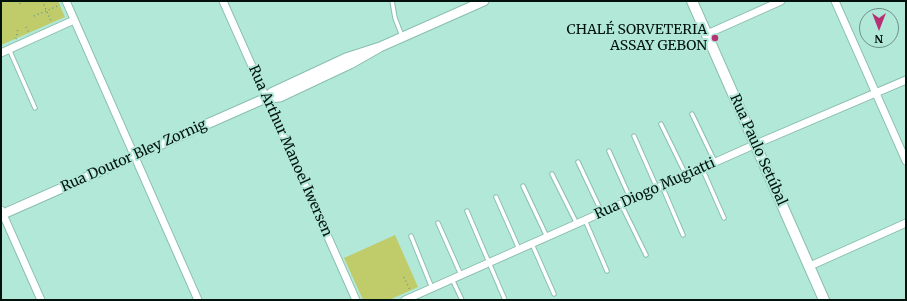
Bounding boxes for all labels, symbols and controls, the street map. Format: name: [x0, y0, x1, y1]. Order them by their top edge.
north arrow: [859, 8, 899, 48]
place label: CHALÉ SORVETERIA ASSAY GEBON: [567, 22, 707, 54]
text: N: [875, 32, 883, 46]
marker: CHALÉ SORVETERIA ASSAY GEBON: [710, 33, 720, 43]
street label: Rua Arthur Manoel Iwersen: [245, 63, 335, 239]
street label: Rua Paulo Setúbal: [726, 92, 790, 208]
street label: Rua Doutor Bley Zornig: [59, 116, 209, 196]
street label: Rua Diogo Mugiatti: [592, 155, 718, 223]

